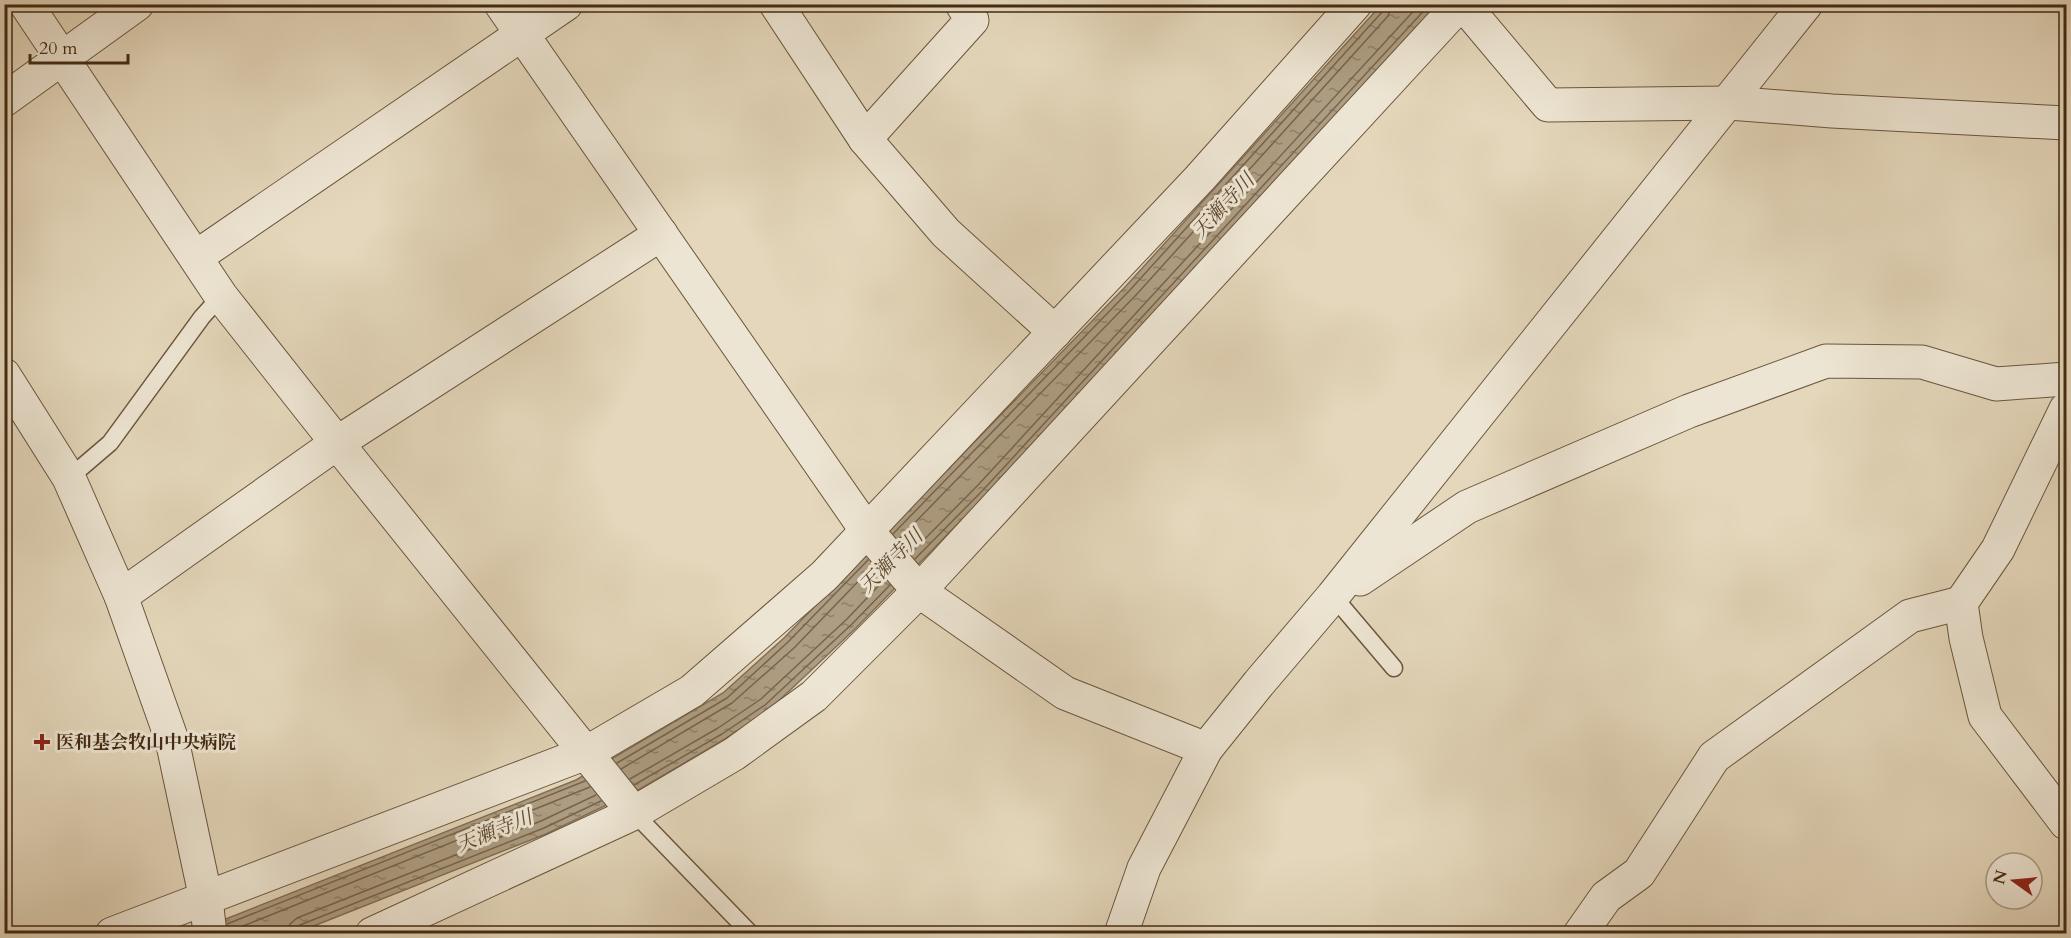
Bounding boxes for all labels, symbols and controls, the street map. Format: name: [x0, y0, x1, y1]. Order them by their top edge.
scale bar: [30, 27, 128, 65]
text: 20 m: [39, 36, 78, 61]
water label: 天瀬寺川: [1186, 166, 1262, 244]
water label: 天瀬寺川: [853, 522, 930, 599]
place label: 医和基会牧山中央病院: [56, 730, 236, 755]
marker: 医和基会牧山中央病院: [33, 733, 51, 751]
water label: 天瀬寺川: [452, 803, 538, 859]
north arrow: [1984, 851, 2044, 911]
text: N: [1988, 868, 2013, 887]

